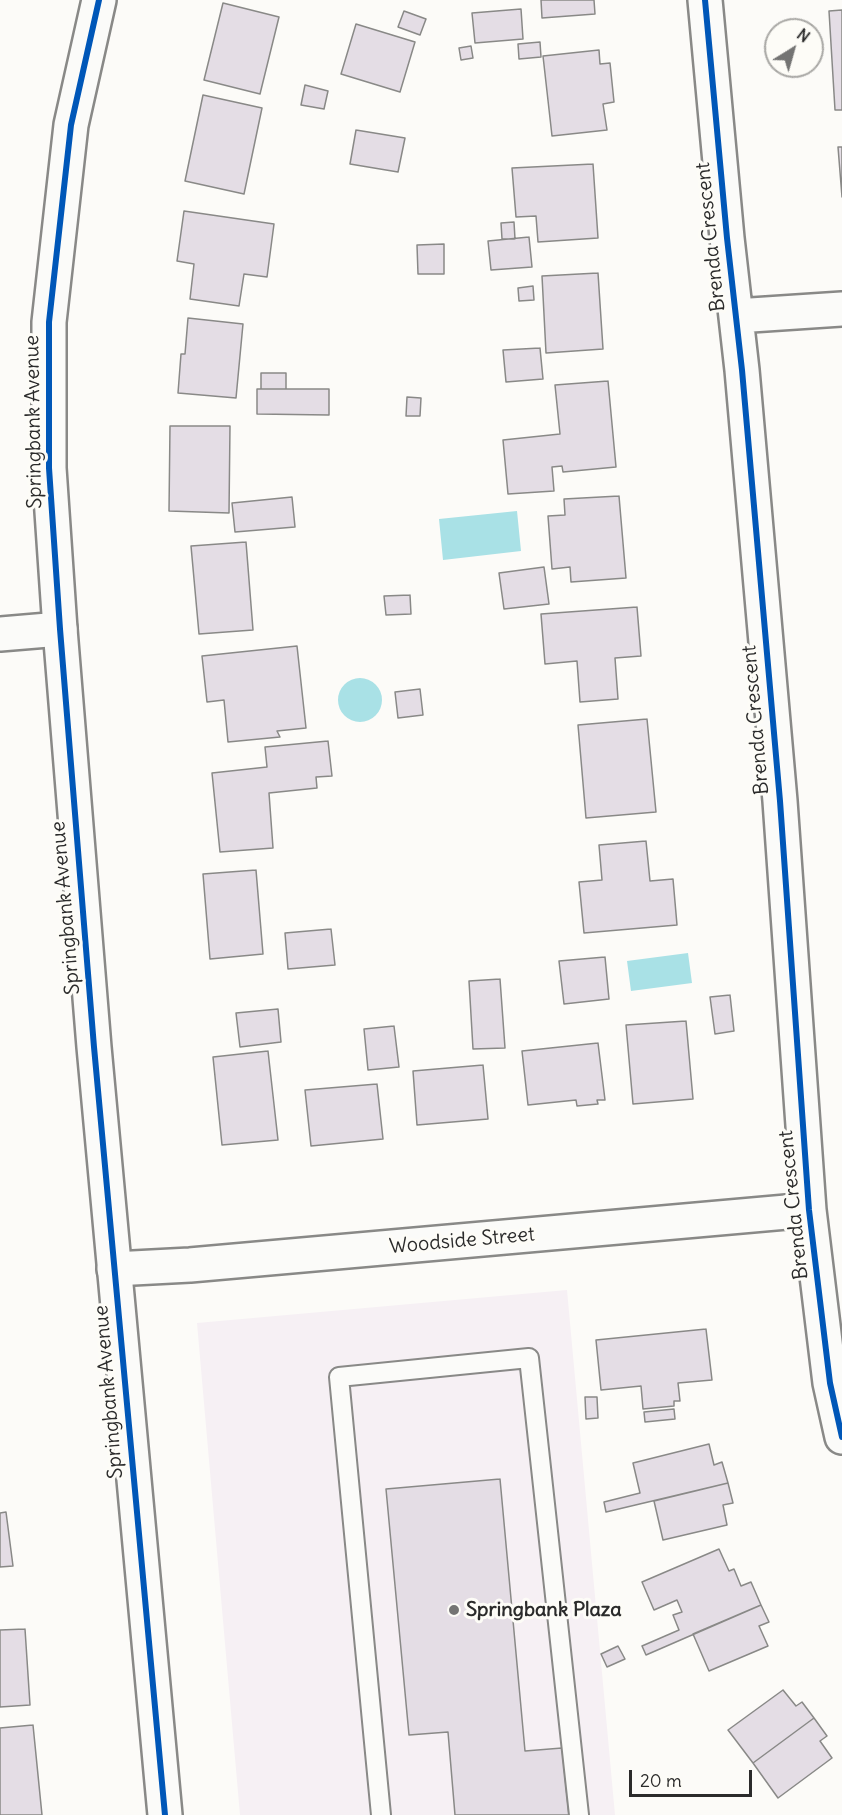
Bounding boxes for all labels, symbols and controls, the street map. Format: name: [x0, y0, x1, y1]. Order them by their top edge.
north arrow: [764, 18, 824, 78]
text: N: [793, 24, 814, 47]
street label: Brenda Crescent: [691, 161, 731, 313]
street label: Springbank Avenue: [20, 335, 48, 509]
street label: Brenda Crescent: [738, 644, 774, 796]
street label: Springbank Avenue: [46, 820, 86, 996]
street label: Brenda Crescent: [774, 1129, 814, 1281]
street label: Woodside Street: [388, 1223, 536, 1259]
street label: Springbank Avenue: [89, 1304, 129, 1480]
place label: Springbank Plaza: [466, 1598, 622, 1622]
marker: Springbank Plaza: [447, 1603, 461, 1617]
scale bar: [632, 1758, 755, 1796]
text: 20 m: [640, 1769, 682, 1792]

